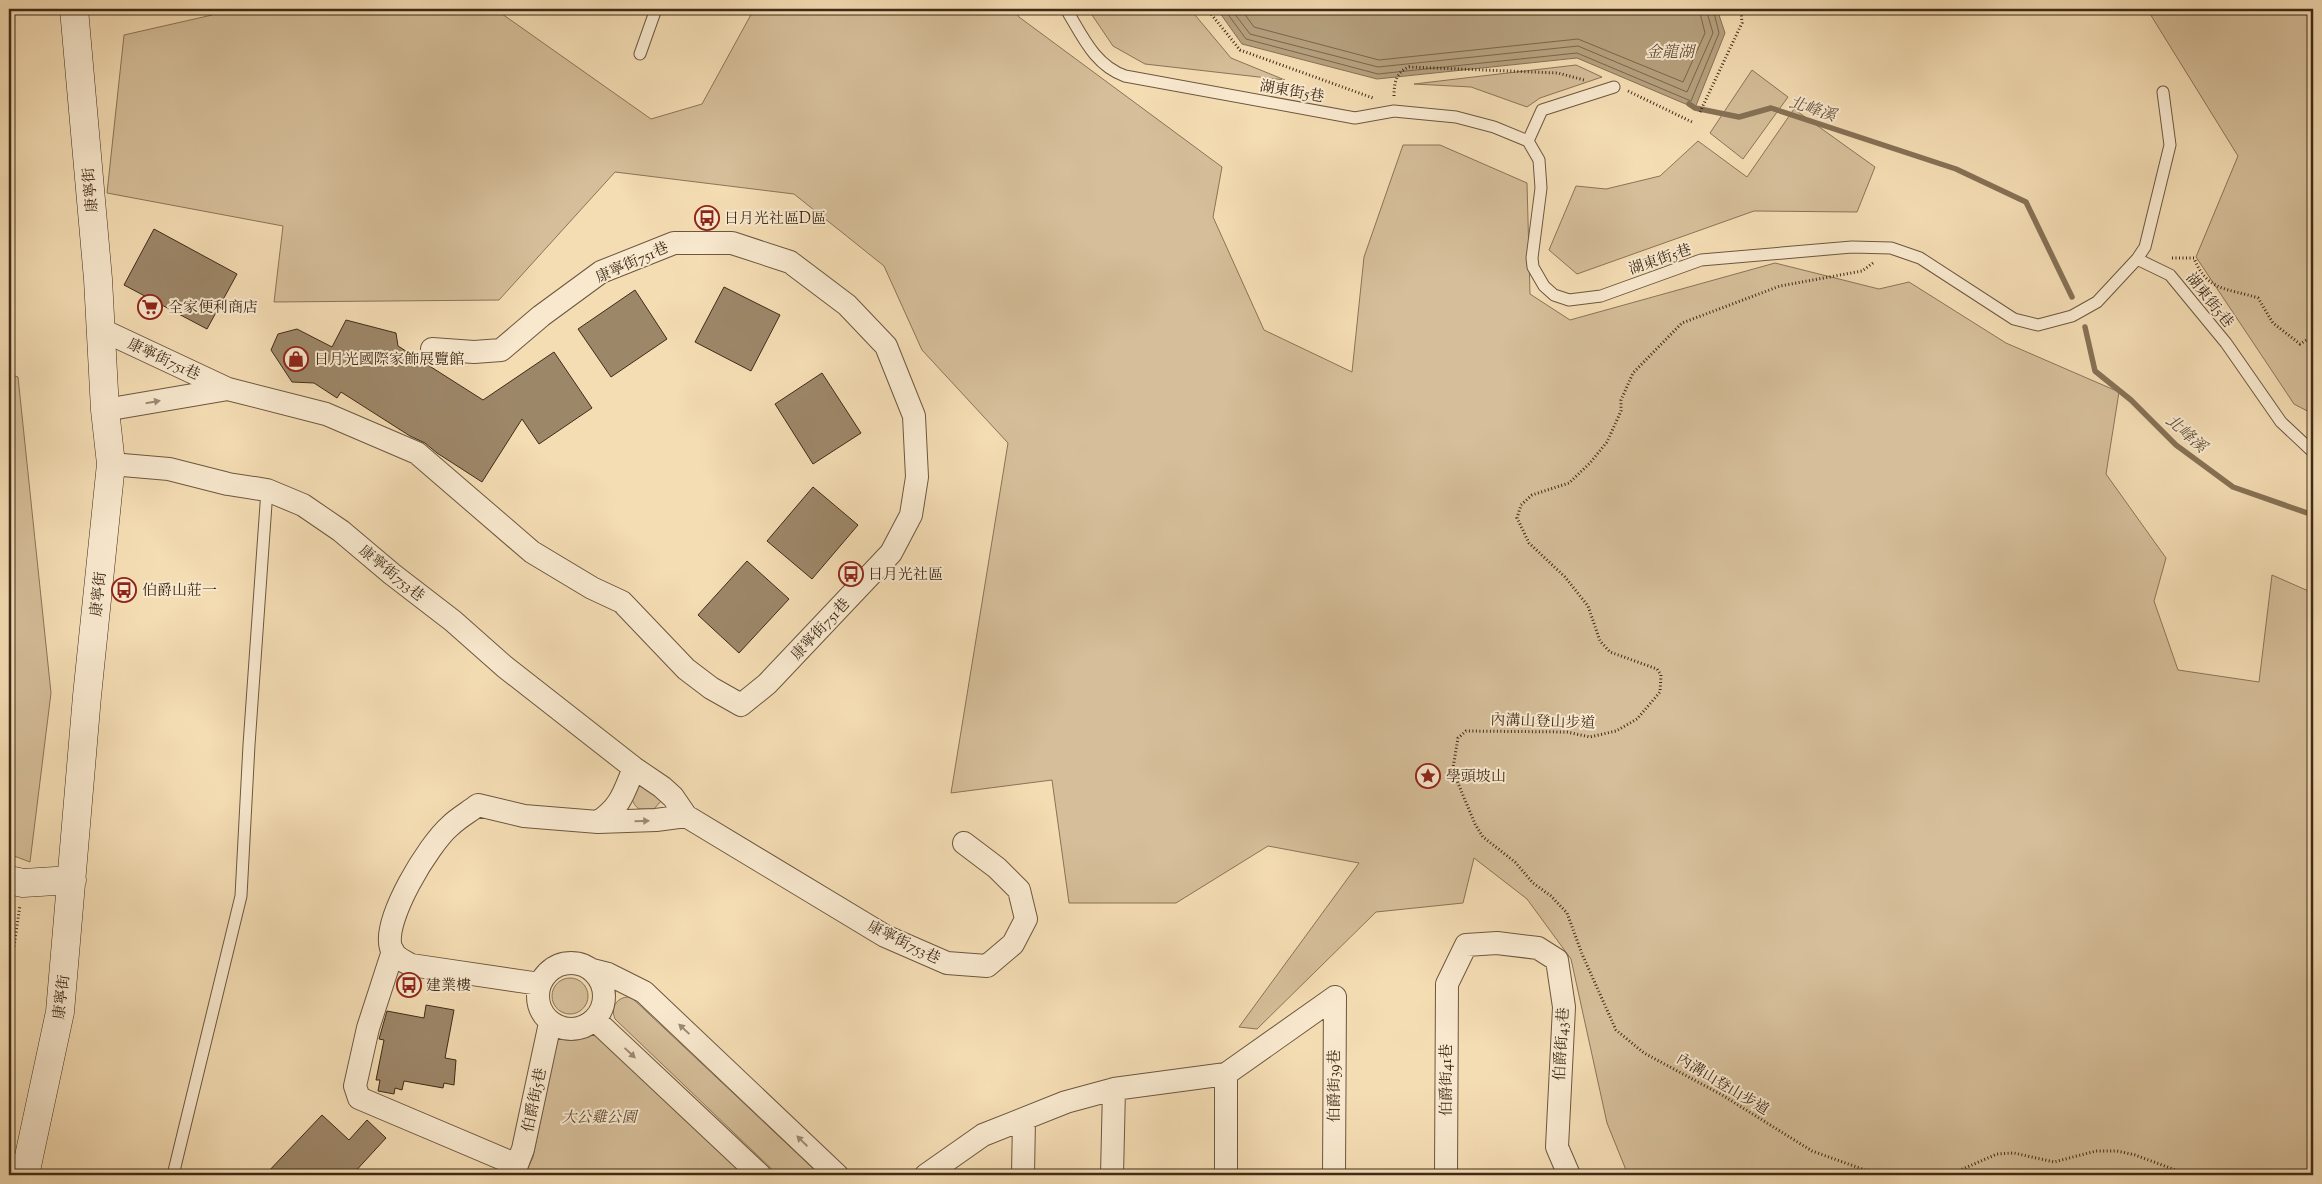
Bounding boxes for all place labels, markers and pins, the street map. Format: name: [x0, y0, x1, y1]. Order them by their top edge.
bus stop icon: 日月光社區D區: [694, 205, 720, 231]
place label: 日月光社區D區: [724, 209, 826, 230]
supermarket icon: 全家便利商店: [137, 294, 163, 320]
place label: 全家便利商店: [168, 298, 258, 319]
shop icon: 日月光國際家飾展覽館: [283, 346, 309, 372]
place label: 日月光國際家飾展覽館: [314, 350, 464, 371]
bus stop icon: 日月光社區: [838, 561, 864, 587]
place label: 日月光社區: [868, 565, 943, 586]
bus stop icon: 伯爵山莊一: [111, 577, 137, 603]
place label: 伯爵山莊一: [142, 581, 217, 602]
place icon: 學頭坡山: [1415, 763, 1441, 789]
place label: 學頭坡山: [1446, 767, 1506, 788]
bus stop icon: 建業樓: [396, 972, 422, 998]
place label: 建業樓: [426, 976, 471, 997]

